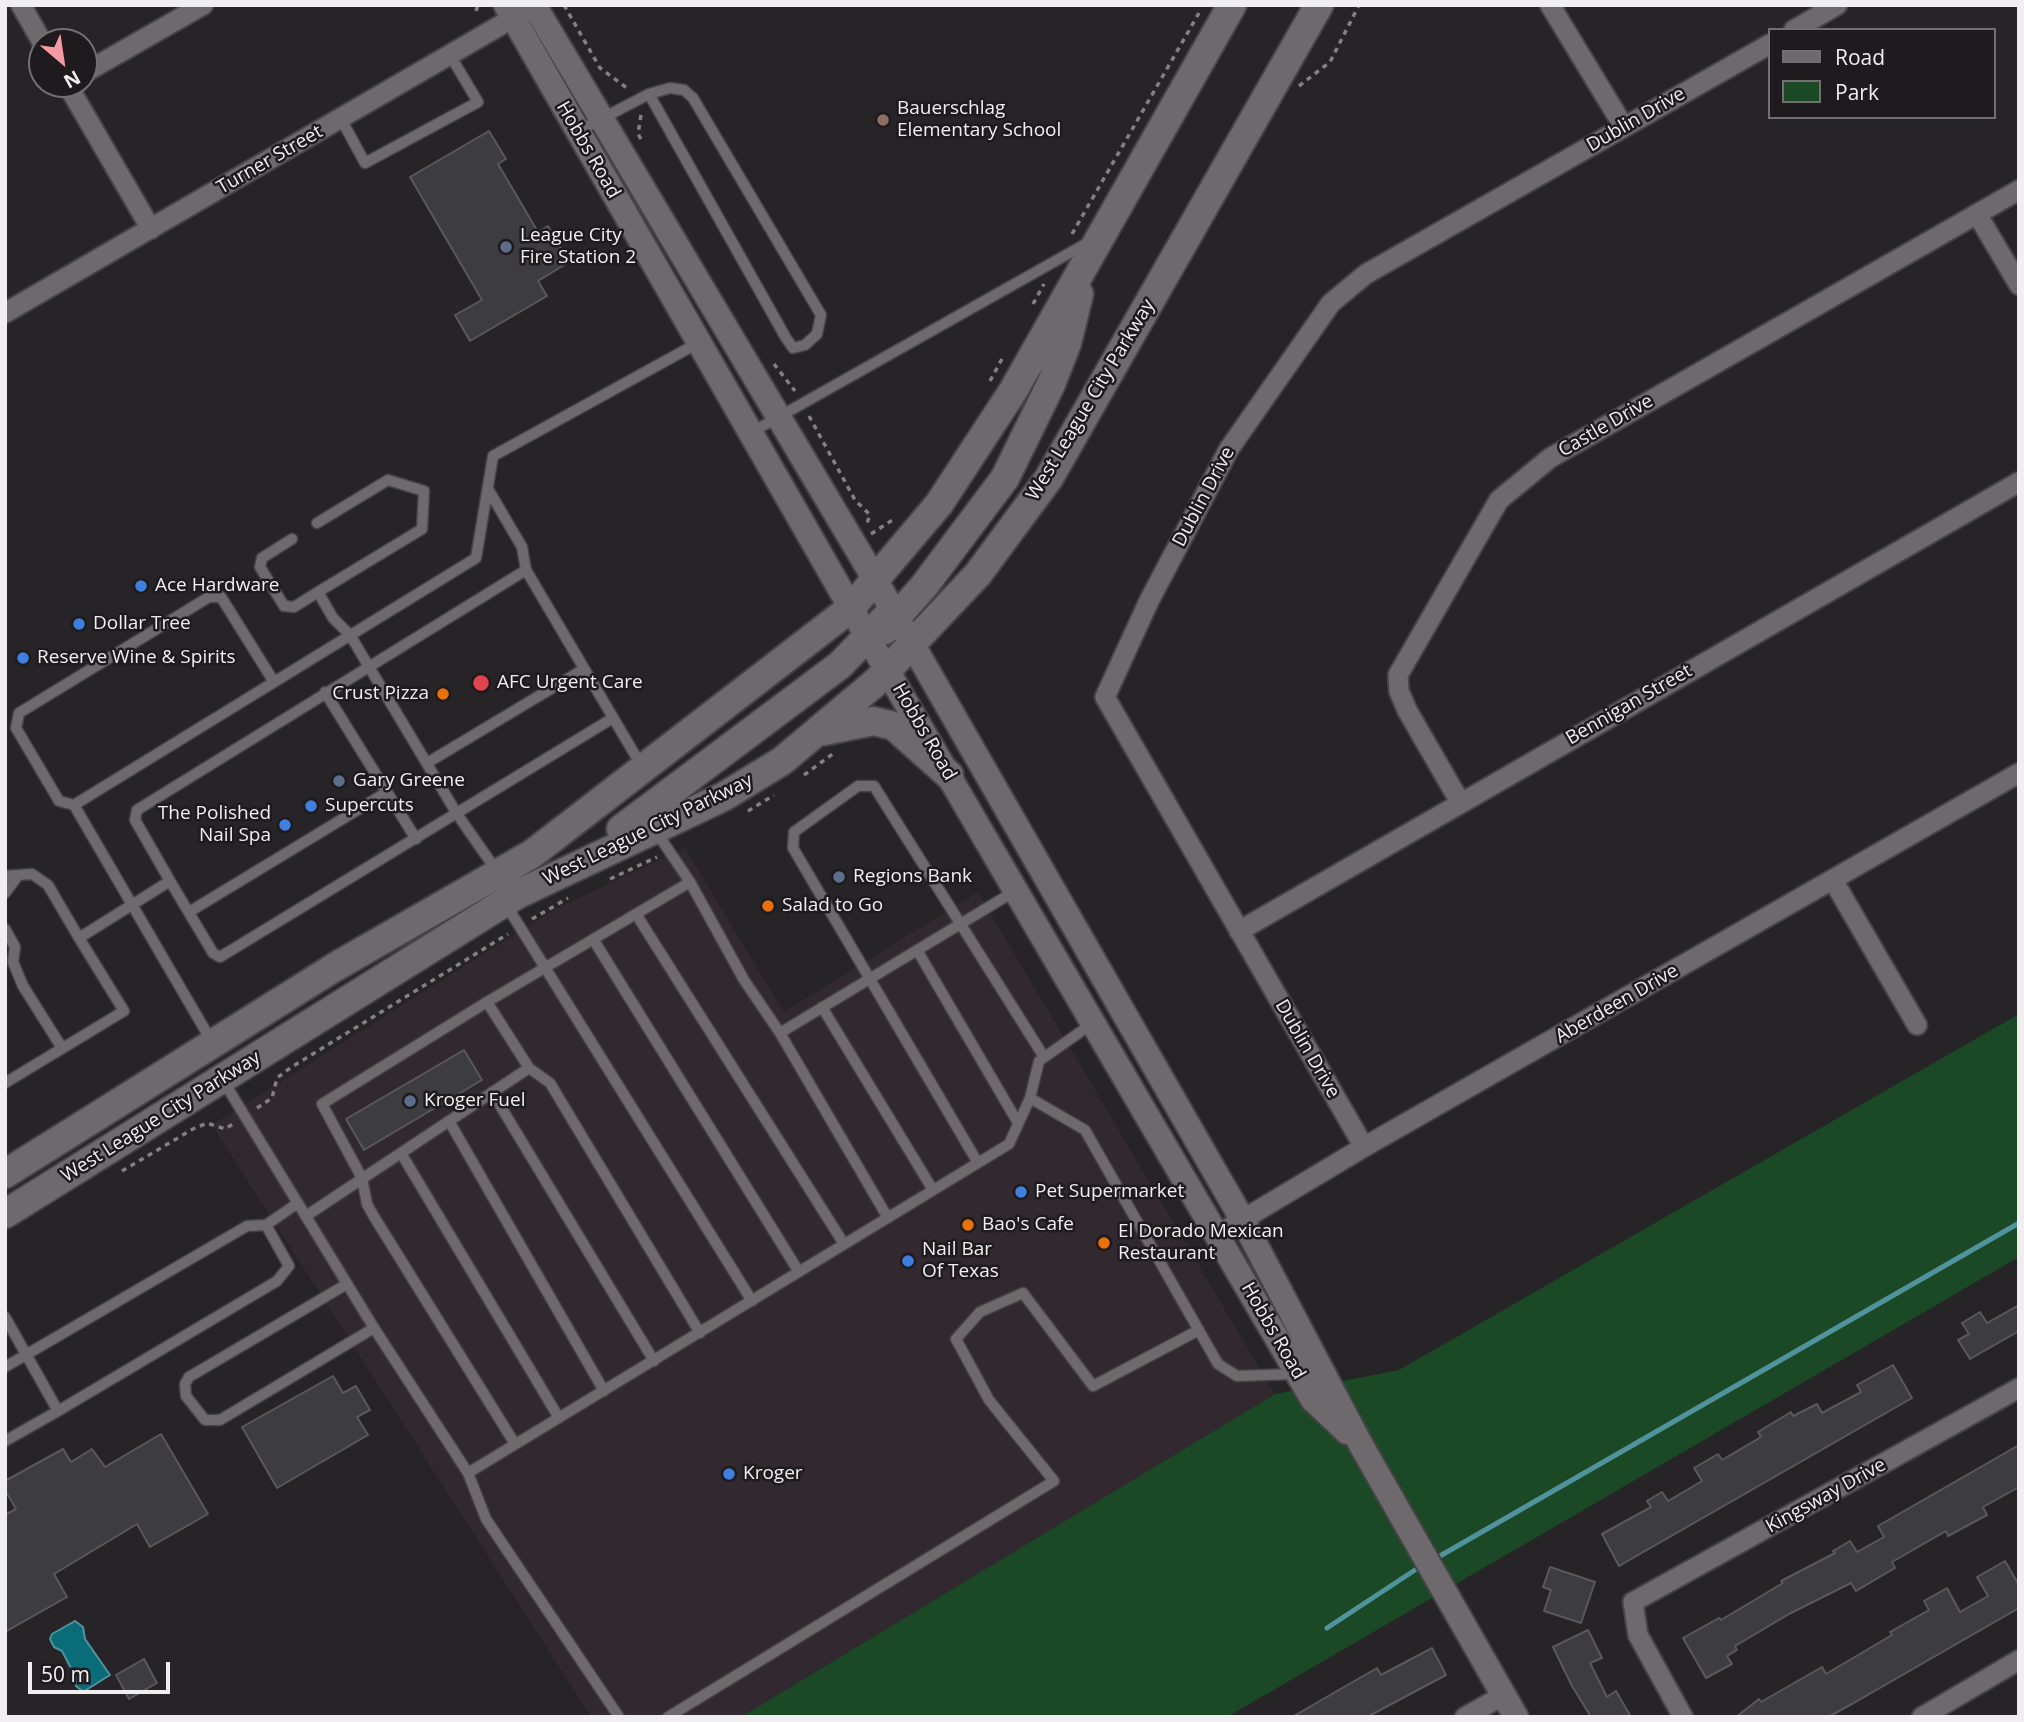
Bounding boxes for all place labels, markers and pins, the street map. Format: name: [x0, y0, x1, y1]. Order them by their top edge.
place label: Bauerschlag Elementary School: [897, 98, 1061, 142]
marker: Bauerschlag Elementary School: [875, 112, 891, 128]
place label: League City Fire Station 2: [520, 225, 636, 269]
marker: League City Fire Station 2: [498, 239, 514, 255]
place label: Ace Hardware: [155, 575, 279, 597]
marker: Ace Hardware: [133, 578, 149, 594]
place label: Dollar Tree: [93, 613, 191, 635]
marker: Dollar Tree: [71, 616, 87, 632]
place label: Reserve Wine & Spirits: [37, 647, 236, 669]
marker: Reserve Wine & Spirits: [15, 650, 31, 666]
place label: AFC Urgent Care: [497, 672, 643, 694]
marker: AFC Urgent Care: [471, 673, 491, 693]
place label: Crust Pizza: [332, 683, 429, 705]
marker: Crust Pizza: [435, 686, 451, 702]
place label: Gary Greene: [353, 770, 465, 792]
marker: Gary Greene: [331, 773, 347, 789]
place label: Supercuts: [325, 795, 414, 817]
marker: Supercuts: [303, 798, 319, 814]
place label: The Polished Nail Spa: [158, 803, 271, 847]
marker: The Polished Nail Spa: [277, 817, 293, 833]
place label: Regions Bank: [853, 866, 972, 888]
marker: Regions Bank: [831, 869, 847, 885]
place label: Salad to Go: [782, 895, 883, 917]
marker: Salad to Go: [760, 898, 776, 914]
place label: Kroger Fuel: [424, 1090, 525, 1112]
marker: Kroger Fuel: [402, 1093, 418, 1109]
place label: Pet Supermarket: [1035, 1181, 1184, 1203]
marker: Pet Supermarket: [1013, 1184, 1029, 1200]
place label: Bao's Cafe: [982, 1214, 1074, 1236]
marker: Bao's Cafe: [960, 1217, 976, 1233]
place label: El Dorado Mexican Restaurant: [1118, 1221, 1284, 1265]
marker: El Dorado Mexican Restaurant: [1096, 1235, 1112, 1251]
place label: Nail Bar Of Texas: [922, 1239, 999, 1283]
marker: Nail Bar Of Texas: [900, 1253, 916, 1269]
place label: Kroger: [743, 1463, 803, 1485]
marker: Kroger: [721, 1466, 737, 1482]

